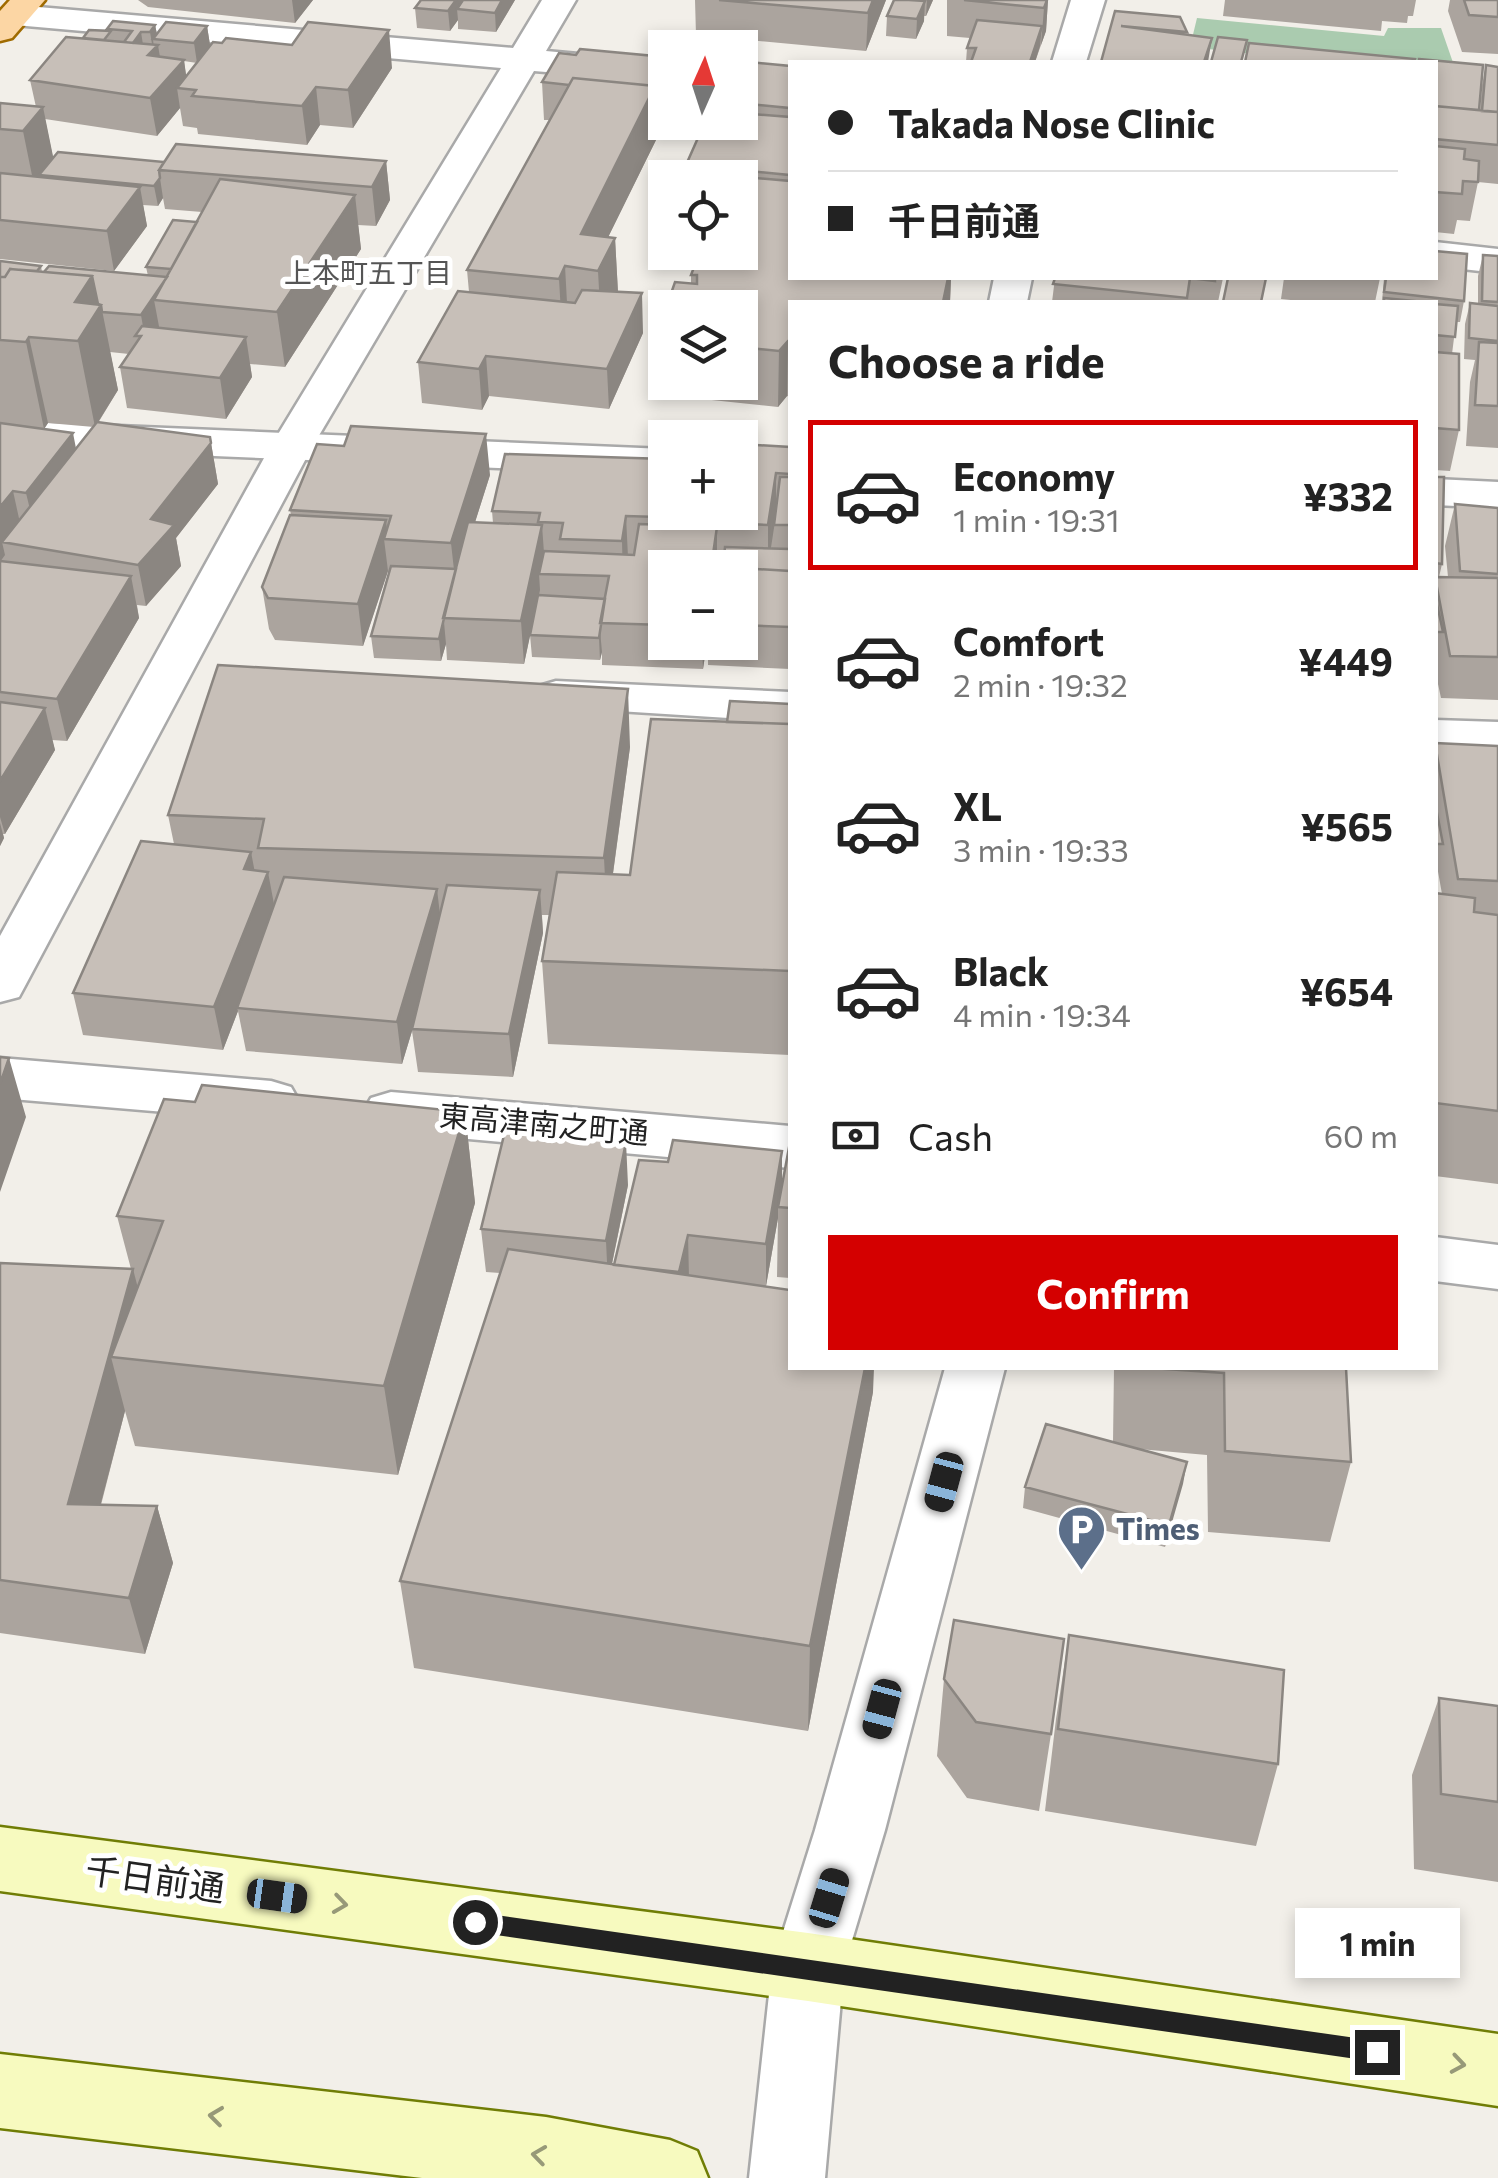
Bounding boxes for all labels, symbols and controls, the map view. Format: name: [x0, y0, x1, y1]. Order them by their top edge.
north arrow: [648, 30, 758, 140]
map controls: [648, 30, 758, 660]
text: Takada Nose Clinic: [888, 99, 1215, 146]
button: locate: [648, 160, 758, 270]
text: 千日前通: [888, 196, 1040, 243]
district label: 上本町五丁目: [284, 255, 452, 289]
button: layers: [648, 290, 758, 400]
text: Choose a ride: [828, 332, 1105, 387]
button: +: [648, 420, 758, 530]
icon: car: [833, 450, 923, 540]
text: Economy: [953, 452, 1115, 499]
text: ¥332: [1303, 472, 1393, 519]
text: 1 min · 19:31: [953, 499, 1120, 539]
button: −: [648, 550, 758, 660]
icon: car: [833, 615, 923, 705]
text: Comfort: [953, 617, 1104, 664]
text: ¥449: [1298, 637, 1393, 684]
text: 2 min · 19:32: [953, 664, 1128, 704]
icon: car: [833, 780, 923, 870]
text: XL: [953, 782, 1002, 829]
text: ¥565: [1301, 802, 1393, 849]
text: 3 min · 19:33: [953, 829, 1129, 869]
icon: car: [833, 945, 923, 1035]
text: Black: [953, 947, 1049, 994]
text: ¥654: [1300, 967, 1393, 1014]
text: 4 min · 19:34: [953, 994, 1131, 1034]
street label: 東高津南之町通: [438, 1095, 650, 1150]
icon: cash: [828, 1108, 883, 1163]
text: Cash: [908, 1112, 993, 1159]
text: 60 m: [1324, 1115, 1398, 1155]
button: Confirm: [828, 1235, 1398, 1350]
car: [922, 1449, 966, 1515]
parking icon: Times: [1055, 1504, 1107, 1572]
place label: Times: [1116, 1509, 1200, 1546]
car: [860, 1676, 904, 1742]
street label: 千日前通: [83, 1846, 228, 1909]
car: [806, 1865, 852, 1931]
car: [245, 1877, 309, 1915]
one-way arrow: [332, 1893, 348, 1914]
route start: [453, 1900, 498, 1945]
callout: 1 min: [1294, 1907, 1460, 1977]
text: 1 min: [1340, 1923, 1415, 1963]
route end: [1355, 2030, 1400, 2075]
one-way arrow: [1450, 2053, 1466, 2074]
one-way arrow: [208, 2106, 224, 2127]
one-way arrow: [531, 2145, 548, 2166]

